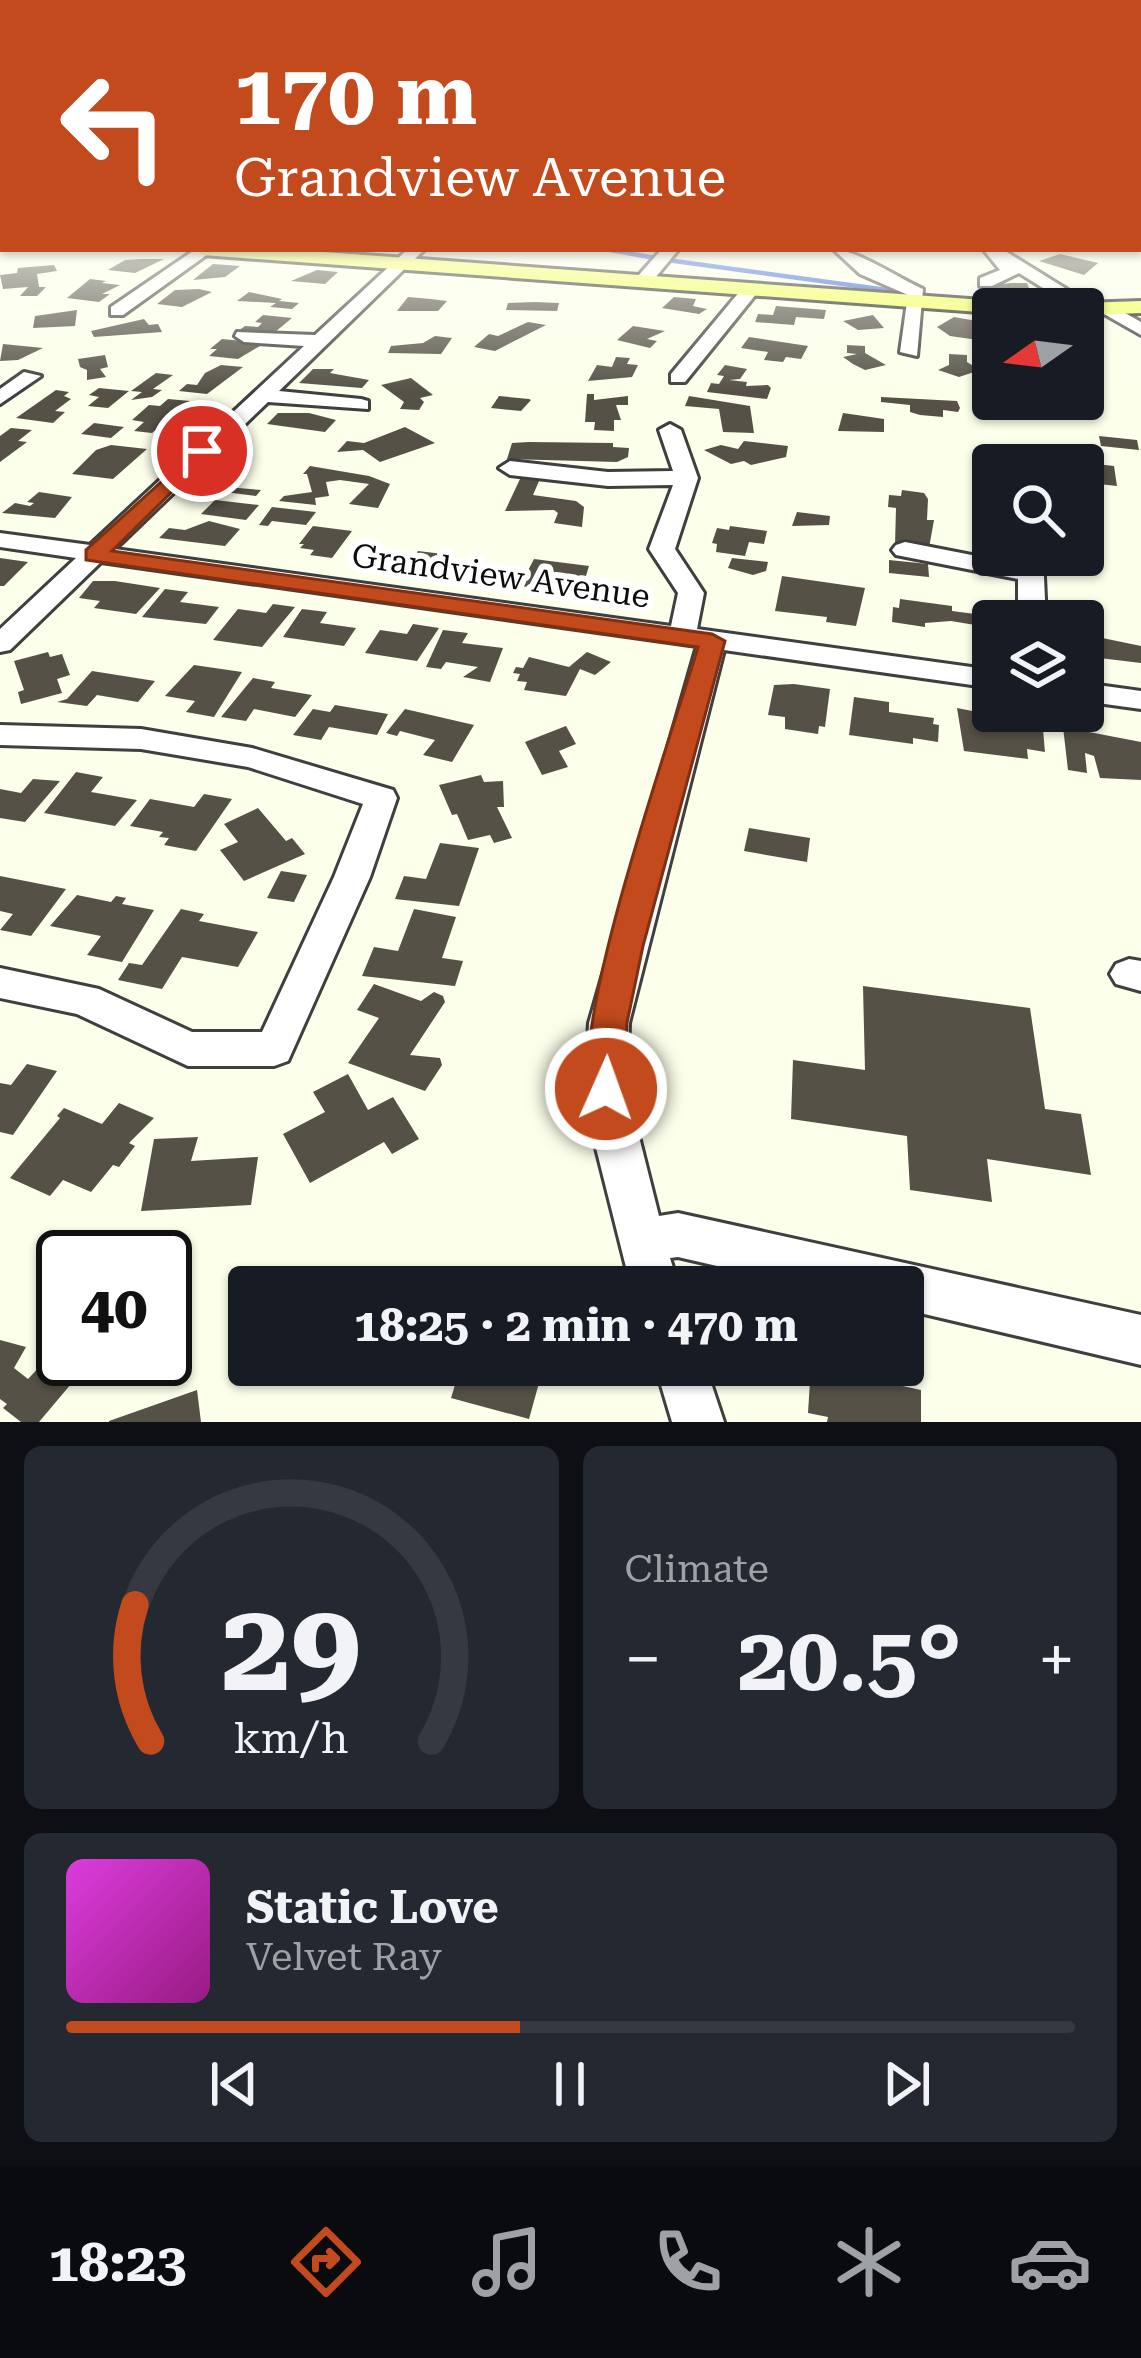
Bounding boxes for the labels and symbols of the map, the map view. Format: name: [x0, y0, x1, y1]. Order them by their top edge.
north arrow: [972, 288, 1104, 420]
pin: [151, 400, 253, 502]
street label: Grandview Avenue: [349, 535, 653, 616]
position arrow: [543, 1026, 669, 1152]
speed limit sign: 40: [36, 1230, 192, 1386]

